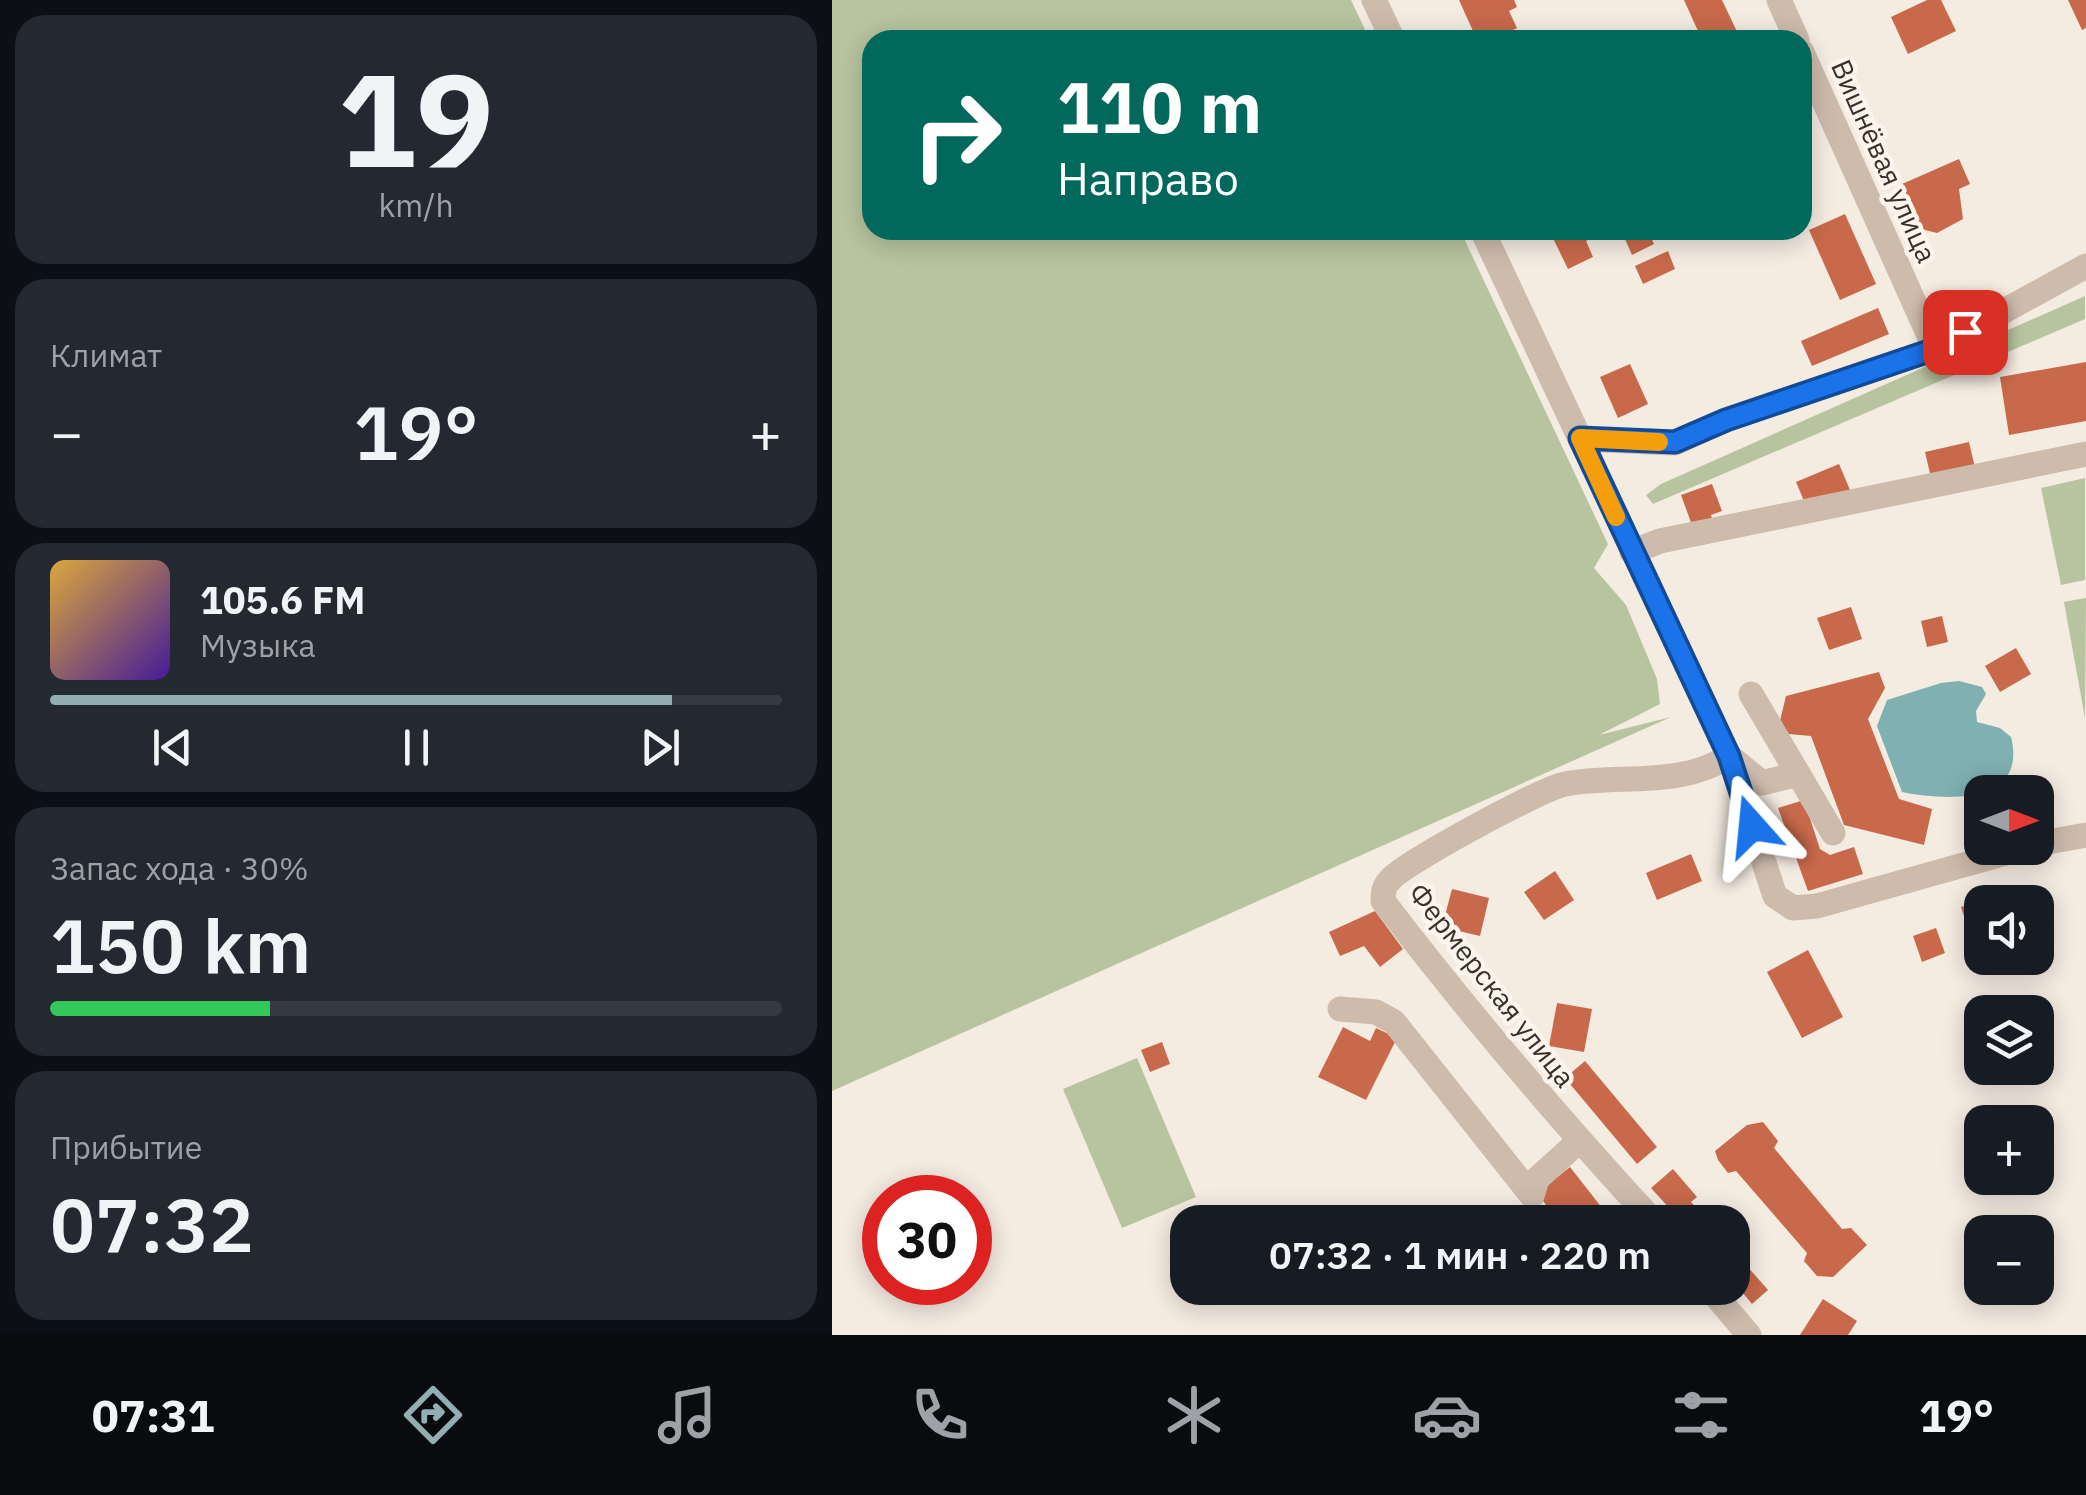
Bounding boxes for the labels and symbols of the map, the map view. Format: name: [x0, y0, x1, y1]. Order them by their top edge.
street label: Вишнёвая улица: [1823, 53, 1946, 268]
pin: [1923, 290, 2008, 375]
position arrow: [1700, 774, 1804, 878]
north arrow: [1964, 775, 2054, 865]
street label: Фермерская улица: [1401, 875, 1584, 1094]
speed limit sign: 30: [862, 1175, 992, 1305]

